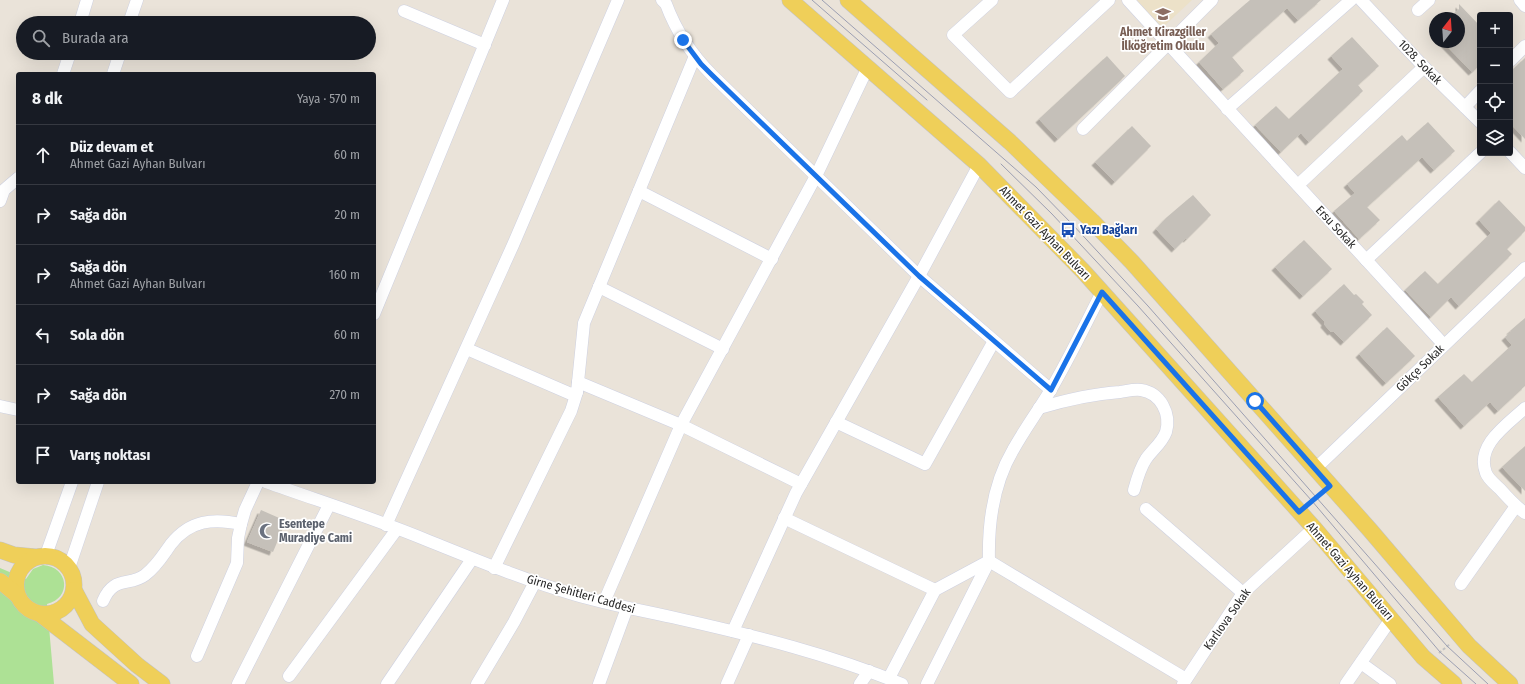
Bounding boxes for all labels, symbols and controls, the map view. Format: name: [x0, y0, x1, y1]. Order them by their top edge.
school or university icon: Ahmet Kirazgiller İlköğretim Okulu: [1154, 5, 1172, 23]
north arrow: [1429, 12, 1465, 48]
map controls: [1477, 12, 1513, 156]
button: +: [1477, 12, 1513, 48]
search box: [16, 16, 376, 60]
place label: Ahmet Kirazgiller İlköğretim Okulu: [1119, 25, 1207, 53]
icon: search: [30, 27, 52, 49]
text: Burada ara: [62, 29, 129, 47]
route end: [674, 31, 692, 49]
street label: 1028. Sokak: [1395, 37, 1445, 88]
button: −: [1477, 48, 1513, 84]
button: locate: [1477, 84, 1513, 120]
text: 8 dk: [32, 88, 62, 109]
text: Yaya · 570 m: [297, 91, 360, 106]
button: layers: [1477, 120, 1513, 156]
text: Düz devam et: [70, 138, 153, 156]
icon: ahead: [32, 144, 54, 166]
text: 60 m: [334, 147, 360, 162]
text: Ahmet Gazi Ayhan Bulvarı: [70, 156, 205, 171]
street label: Ahmet Gazi Ayhan Bulvarı: [997, 183, 1093, 283]
street label: Ersu Sokak: [1313, 203, 1359, 251]
icon: right: [32, 204, 54, 226]
text: Sağa dön: [70, 206, 127, 224]
text: 20 m: [334, 207, 360, 222]
bus stop icon: Yazı Bağları: [1059, 221, 1077, 239]
place label: Yazı Bağları: [1079, 222, 1137, 237]
text: Sağa dön: [70, 258, 127, 276]
icon: right: [32, 264, 54, 286]
text: 160 m: [329, 267, 360, 282]
text: Ahmet Gazi Ayhan Bulvarı: [70, 276, 205, 291]
icon: left: [32, 324, 54, 346]
text: Sola dön: [70, 326, 124, 344]
text: 60 m: [334, 327, 360, 342]
street label: Gökçe Sokak: [1393, 341, 1447, 394]
icon: right: [32, 384, 54, 406]
text: Sağa dön: [70, 386, 127, 404]
text: 270 m: [329, 387, 360, 402]
route start: [1246, 392, 1264, 410]
icon: arrive: [32, 444, 54, 466]
text: Varış noktası: [70, 446, 150, 464]
place label: Esentepe Muradiye Cami: [279, 517, 352, 545]
street label: Ahmet Gazi Ayhan Bulvarı: [1304, 519, 1396, 623]
mosque icon: Esentepe Muradiye Cami: [258, 522, 276, 540]
street label: Girne Şehitleri Caddesi: [525, 572, 637, 616]
street label: Karlıova Sokak: [1201, 585, 1254, 652]

